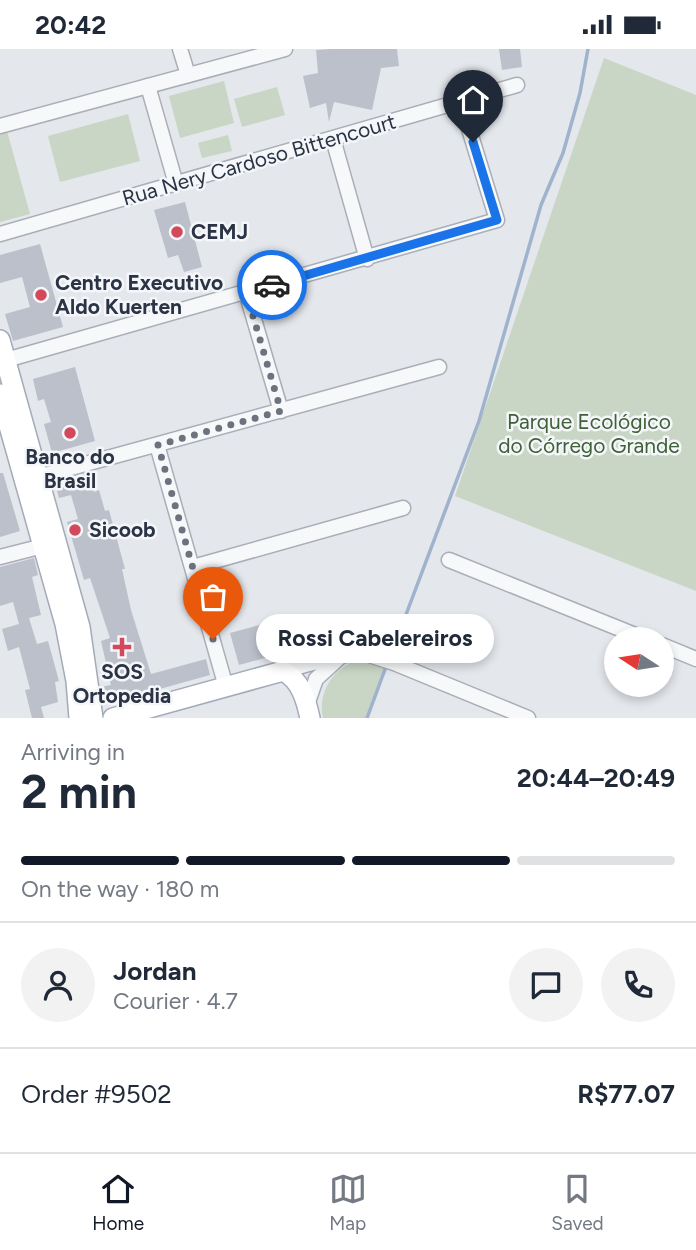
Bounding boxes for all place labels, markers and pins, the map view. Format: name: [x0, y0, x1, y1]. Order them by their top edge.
pin: [443, 70, 503, 142]
place label: CEMJ: [191, 219, 248, 244]
marker: CEMJ: [169, 224, 185, 240]
place label: Centro Executivo Aldo Kuerten: [55, 270, 223, 319]
marker: Centro Executivo Aldo Kuerten: [33, 287, 49, 303]
marker: Banco do Brasil: [62, 425, 78, 441]
place label: Banco do Brasil: [25, 444, 115, 493]
place label: Sicoob: [89, 517, 156, 542]
marker: Sicoob: [67, 522, 83, 538]
pin: [183, 567, 243, 639]
callout: Rossi Cabelereiros: [255, 615, 493, 663]
marker: SOS Ortopedia: [112, 637, 132, 657]
place label: SOS Ortopedia: [73, 659, 171, 708]

